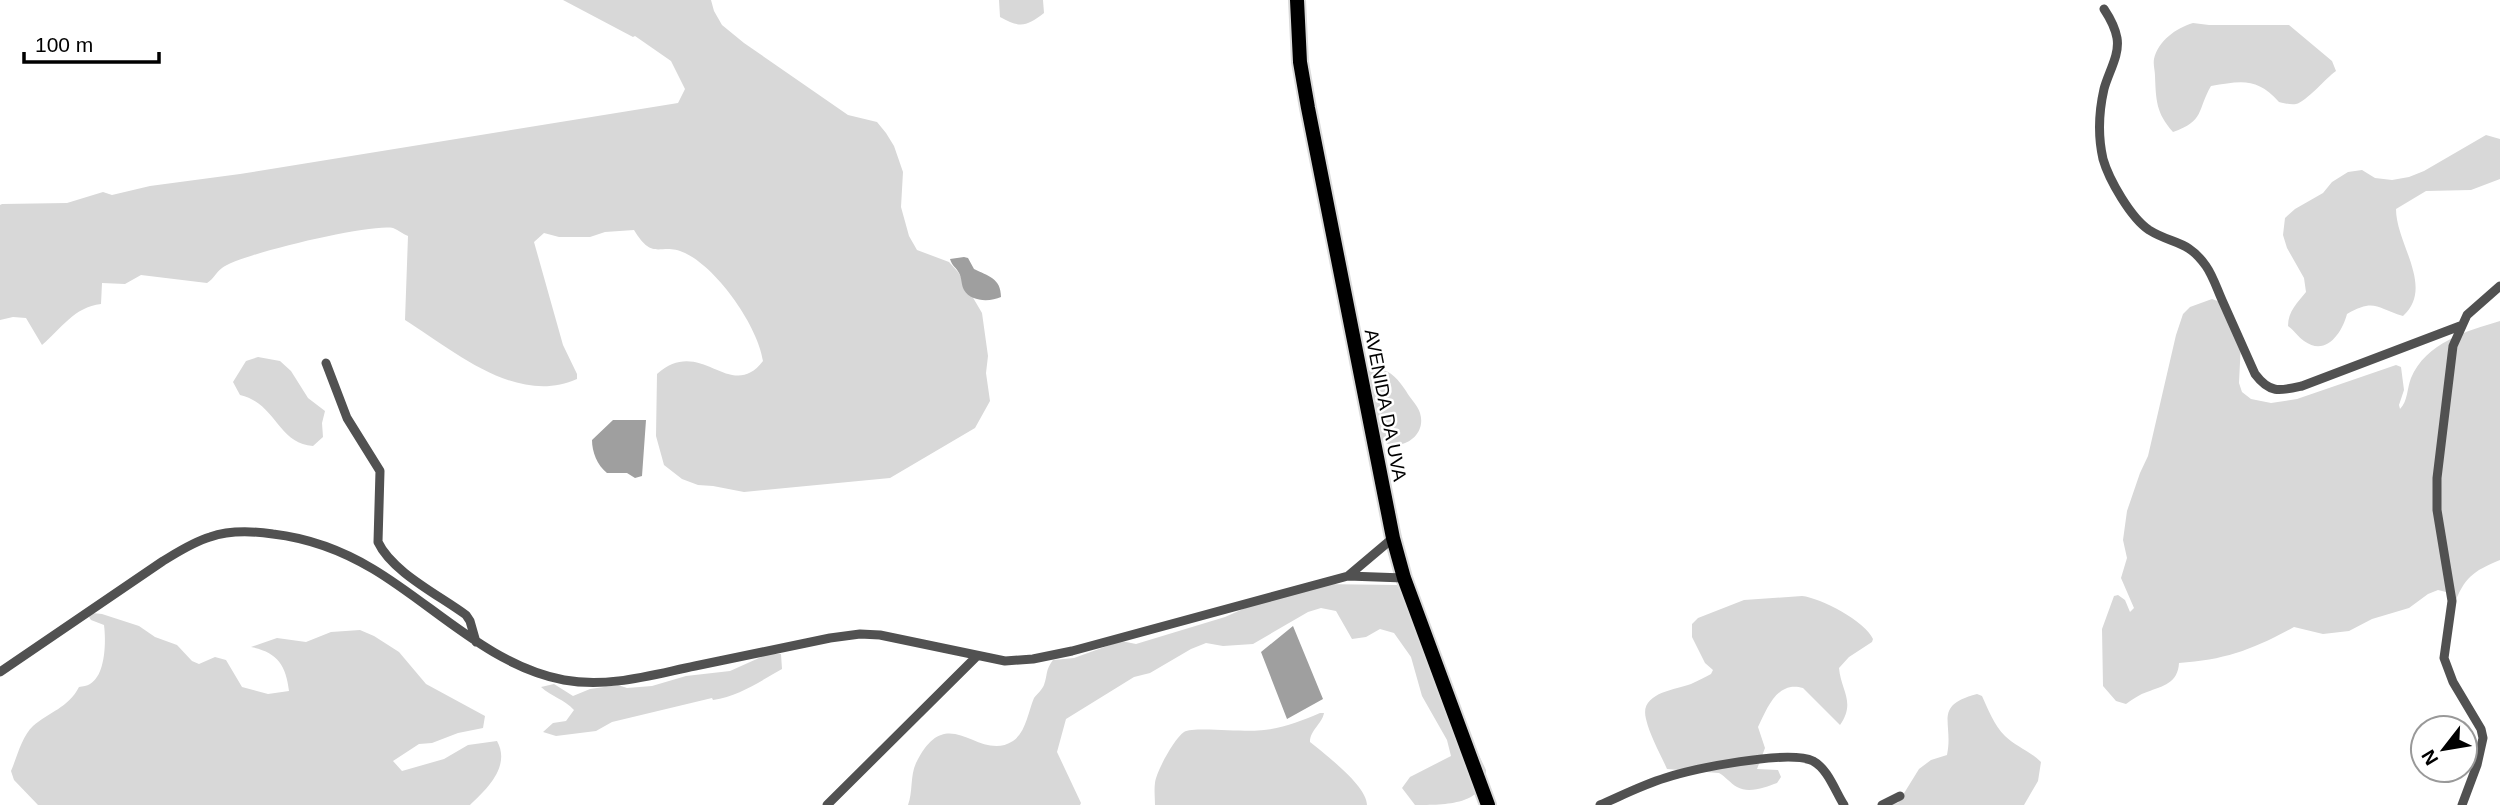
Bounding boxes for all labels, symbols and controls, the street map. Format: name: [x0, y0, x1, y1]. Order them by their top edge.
scale bar: [24, 21, 159, 65]
text: 100 m: [35, 33, 93, 56]
street label: AVENIDA DA UVA: [1360, 327, 1411, 483]
north arrow: [2409, 714, 2479, 784]
text: N: [2417, 746, 2442, 769]

